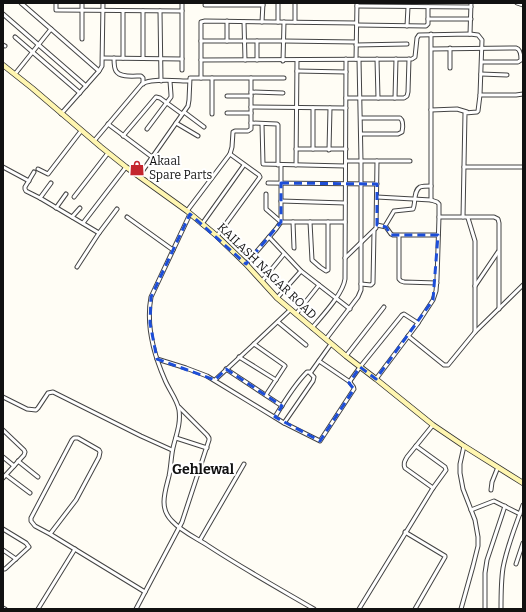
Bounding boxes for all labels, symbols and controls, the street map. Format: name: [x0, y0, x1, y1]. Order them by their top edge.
place label: Akaal Spare Parts: [149, 154, 212, 182]
shop icon: Akaal Spare Parts: [128, 159, 146, 177]
street label: KAILASH NAGAR ROAD: [215, 220, 319, 322]
district label: Gehlewal: [172, 461, 235, 478]

